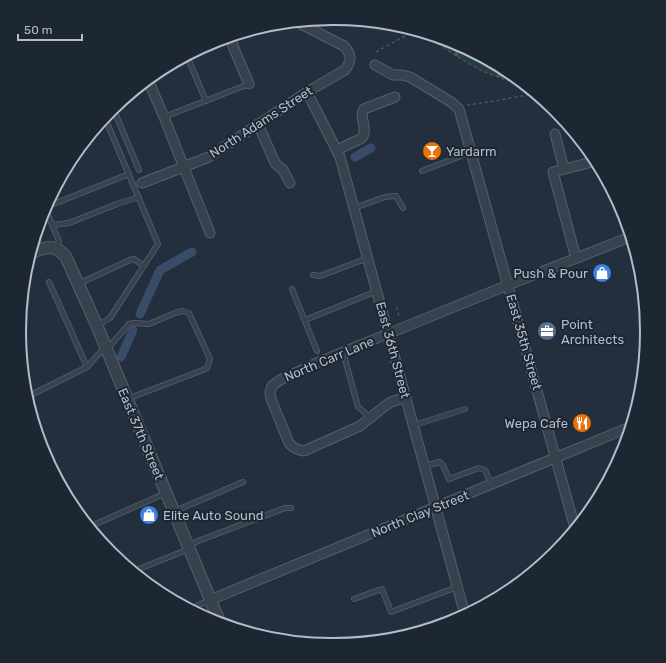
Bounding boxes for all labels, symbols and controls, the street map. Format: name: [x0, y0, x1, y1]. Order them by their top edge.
scale bar: [18, 16, 82, 42]
text: 50 m: [24, 23, 52, 37]
street label: North Adams Street: [207, 83, 315, 161]
bar icon: Yardarm: [421, 140, 443, 162]
place label: Yardarm: [446, 144, 497, 159]
shop icon: Push & Pour: [591, 262, 613, 284]
place label: Push & Pour: [513, 266, 588, 281]
street label: East 35th Street: [503, 292, 545, 392]
street label: East 36th Street: [373, 300, 413, 400]
place label: Point Architects: [561, 317, 624, 347]
office icon: Point Architects: [536, 320, 558, 342]
street label: North Carr Lane: [282, 333, 376, 385]
street label: East 37th Street: [115, 386, 167, 482]
restaurant icon: Wepa Cafe: [571, 412, 593, 434]
place label: Wepa Cafe: [505, 416, 568, 431]
street label: North Clay Street: [369, 488, 471, 540]
shop icon: Elite Auto Sound: [138, 504, 160, 526]
place label: Elite Auto Sound: [163, 508, 264, 523]

